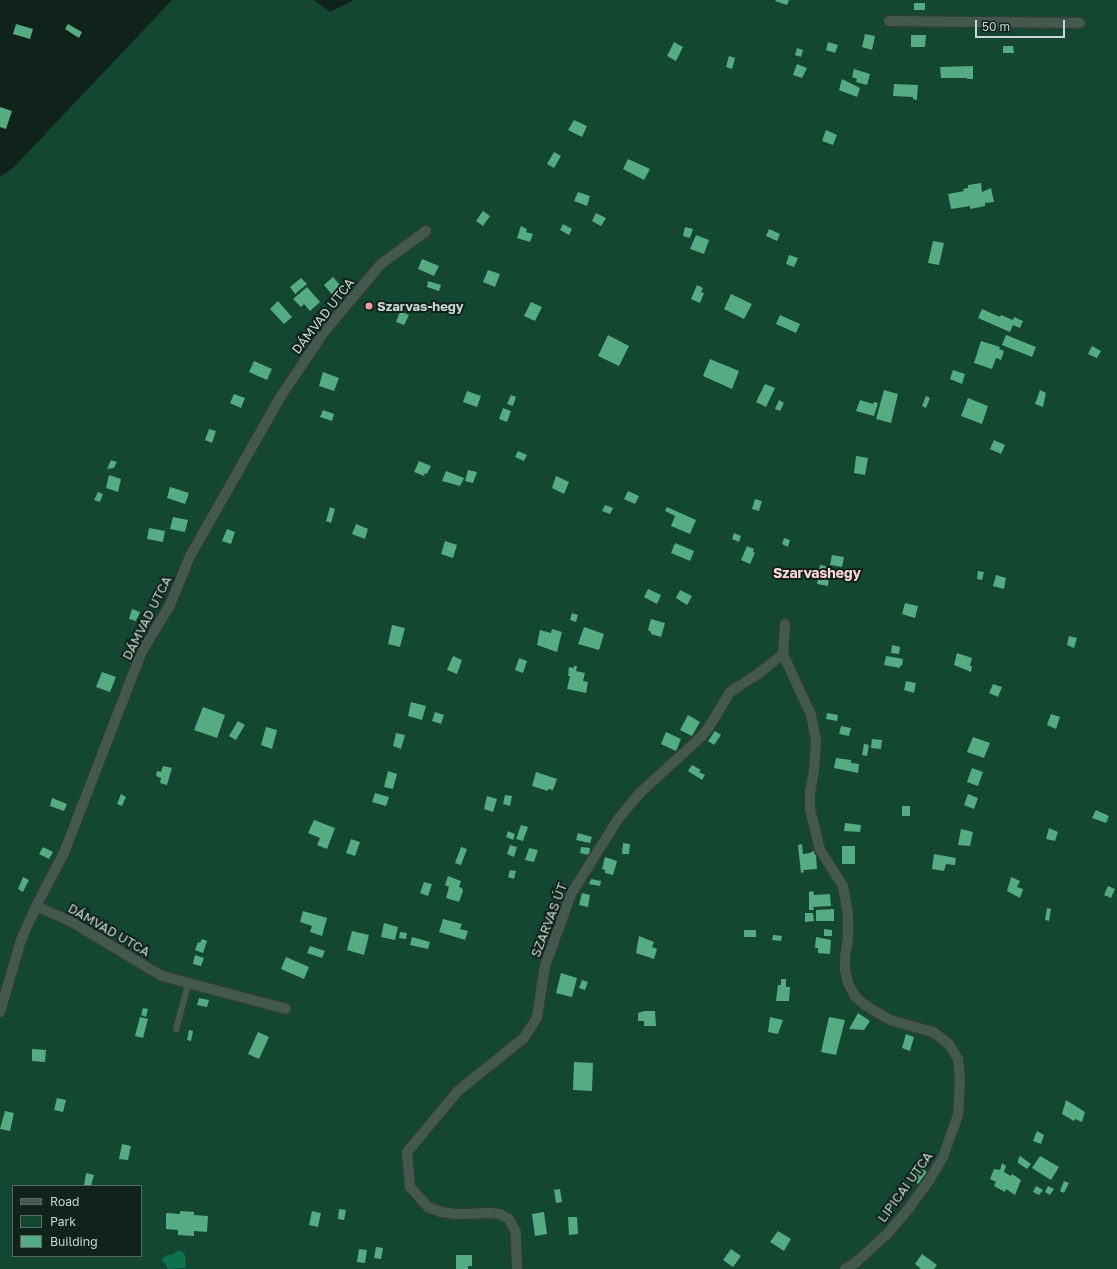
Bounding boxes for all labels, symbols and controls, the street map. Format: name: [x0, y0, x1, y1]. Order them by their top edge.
scale bar: [977, 12, 1067, 38]
text: 50 m: [982, 19, 1010, 34]
street label: DÁMVAD UTCA: [289, 275, 357, 357]
place label: Szarvas-hegy: [377, 298, 464, 314]
marker: Szarvas-hegy: [364, 301, 374, 311]
district label: Szarvashegy: [773, 565, 861, 581]
street label: DÁMVAD UTCA: [119, 574, 175, 662]
street label: SZARVAS ÚT: [528, 881, 570, 959]
street label: DÁMVAD UTCA: [65, 900, 153, 960]
street label: LIPICAI UTCA: [874, 1149, 936, 1225]
legend: [12, 1185, 142, 1257]
text: Road: [50, 1194, 79, 1209]
text: Park: [50, 1214, 76, 1229]
text: Building: [50, 1234, 98, 1249]

